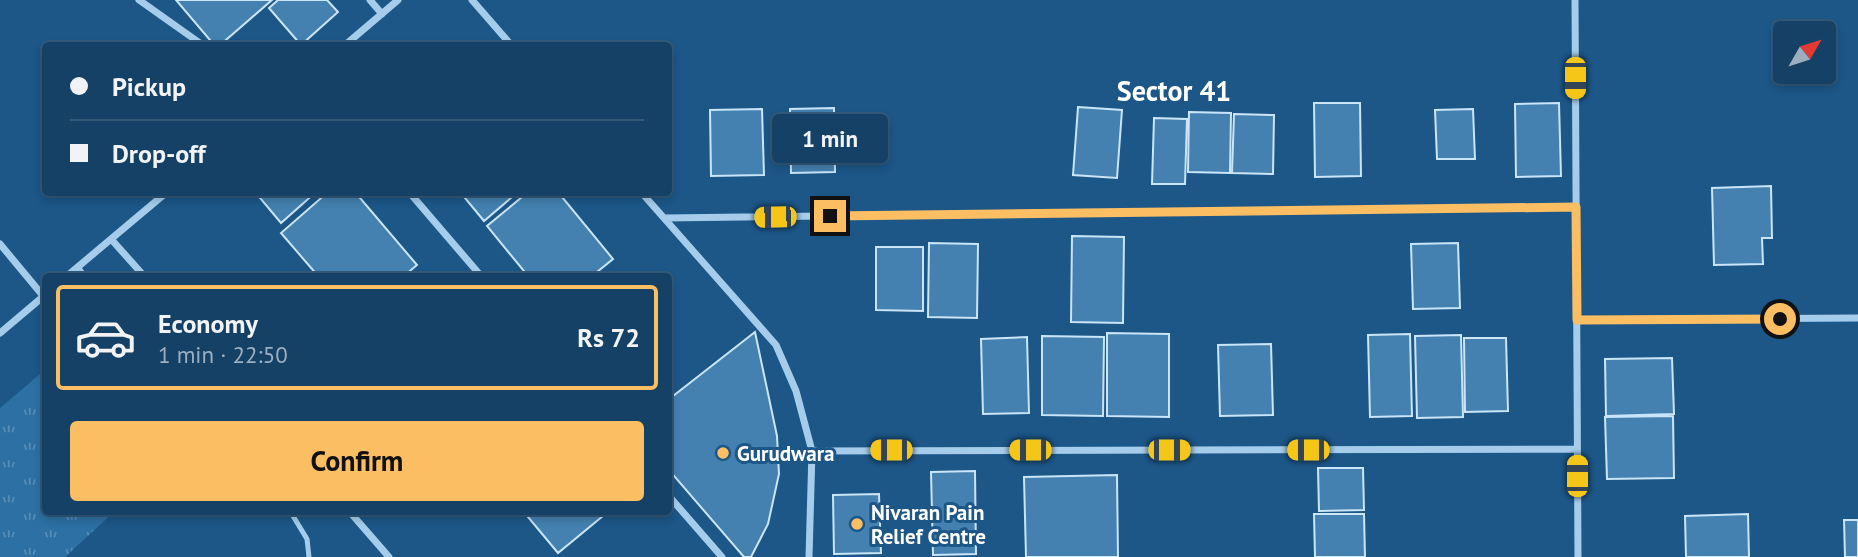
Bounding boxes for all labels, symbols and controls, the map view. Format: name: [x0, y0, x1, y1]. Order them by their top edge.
north arrow: [1773, 21, 1836, 84]
map controls: [1773, 21, 1836, 84]
car: [1565, 57, 1586, 99]
text: Pickup: [112, 70, 186, 103]
district label: Sector 41: [1117, 72, 1231, 109]
callout: 1 min: [772, 114, 888, 164]
text: 1 min: [802, 124, 858, 153]
text: Drop-off: [112, 137, 206, 170]
route end: [814, 200, 846, 232]
car: [754, 206, 797, 228]
route start: [1764, 303, 1796, 335]
icon: car: [74, 306, 137, 369]
text: Economy: [158, 307, 258, 340]
text: Rs 72: [577, 321, 640, 354]
text: 1 min · 22:50: [158, 340, 288, 369]
button: Confirm: [70, 421, 644, 501]
place label: Gurudwara: [737, 440, 834, 467]
car: [871, 440, 913, 461]
car: [1010, 440, 1052, 461]
car: [1149, 440, 1191, 461]
car: [1288, 440, 1330, 461]
marker: Gurudwara: [715, 445, 731, 461]
car: [1567, 455, 1588, 497]
place label: Nivaran Pain Relief Centre: [871, 499, 986, 550]
marker: Nivaran Pain Relief Centre: [849, 516, 865, 532]

